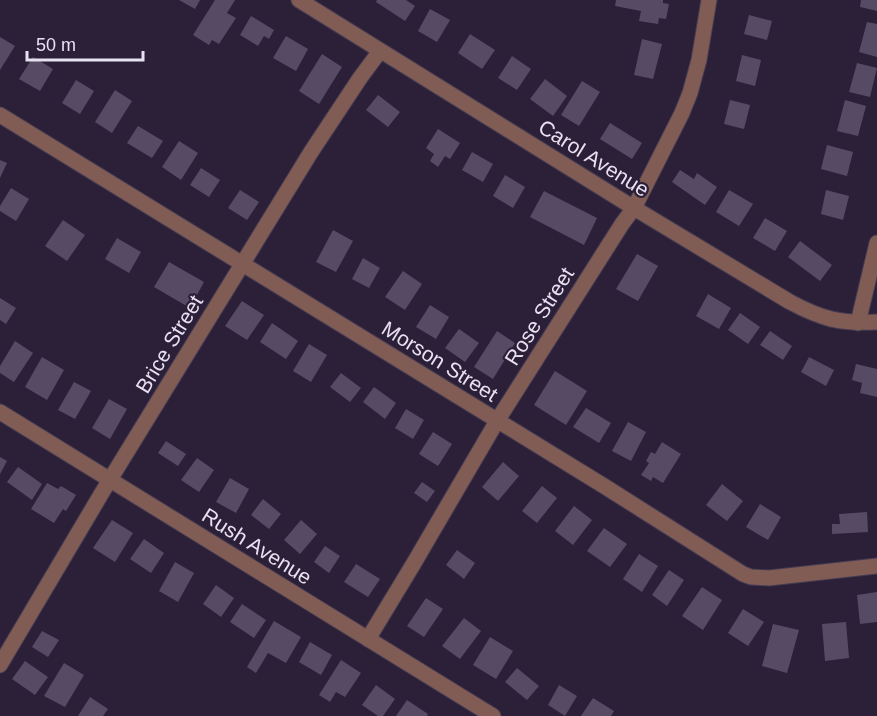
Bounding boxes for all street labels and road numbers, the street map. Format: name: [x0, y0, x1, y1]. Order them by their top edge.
street label: Carol Avenue: [535, 115, 653, 201]
street label: Rose Street: [500, 263, 578, 369]
street label: Brice Street: [131, 291, 207, 397]
street label: Morson Street: [378, 316, 502, 406]
street label: Rush Avenue: [198, 503, 316, 589]

